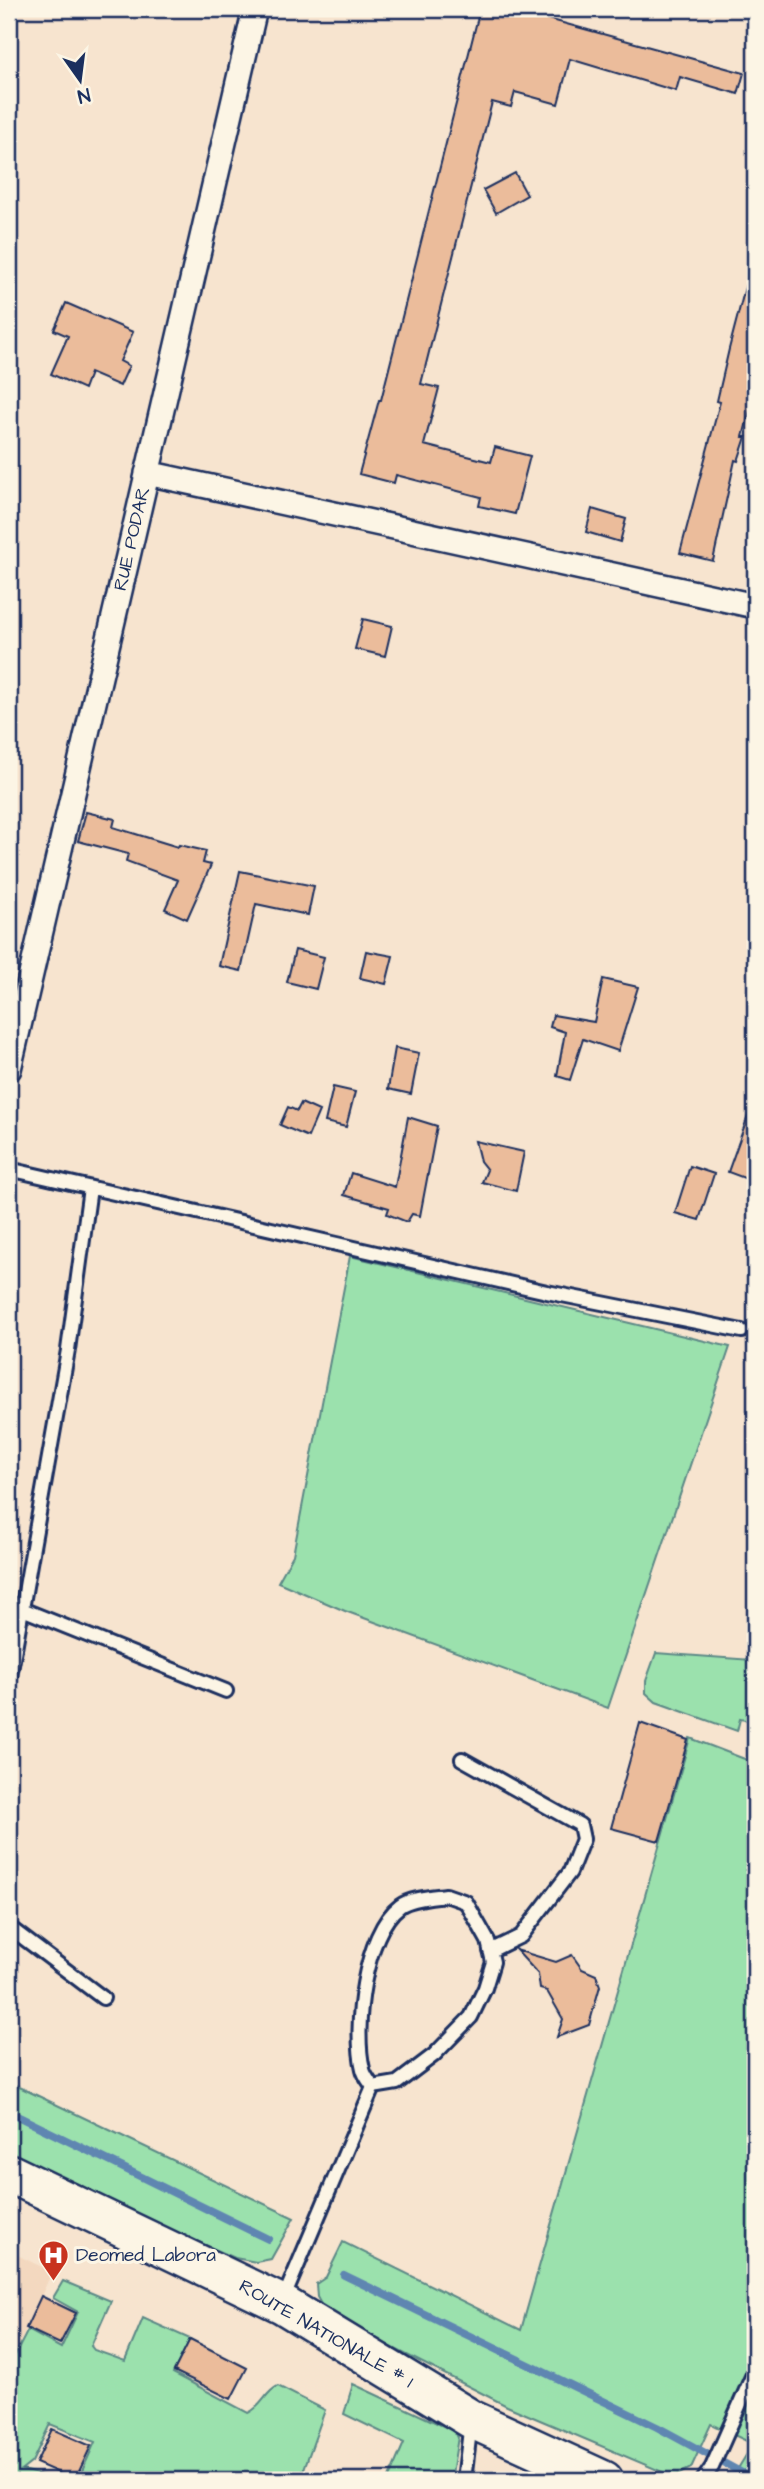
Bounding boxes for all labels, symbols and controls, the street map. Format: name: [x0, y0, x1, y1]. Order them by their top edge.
north arrow: [46, 46, 116, 116]
text: N: [75, 80, 93, 110]
street label: RUE PODAR: [107, 484, 157, 594]
hospital icon: Deomed Labora: [36, 2238, 70, 2282]
place label: Deomed Labora: [76, 2242, 216, 2269]
street label: ROUTE NATIONALE # 1: [234, 2273, 419, 2395]

